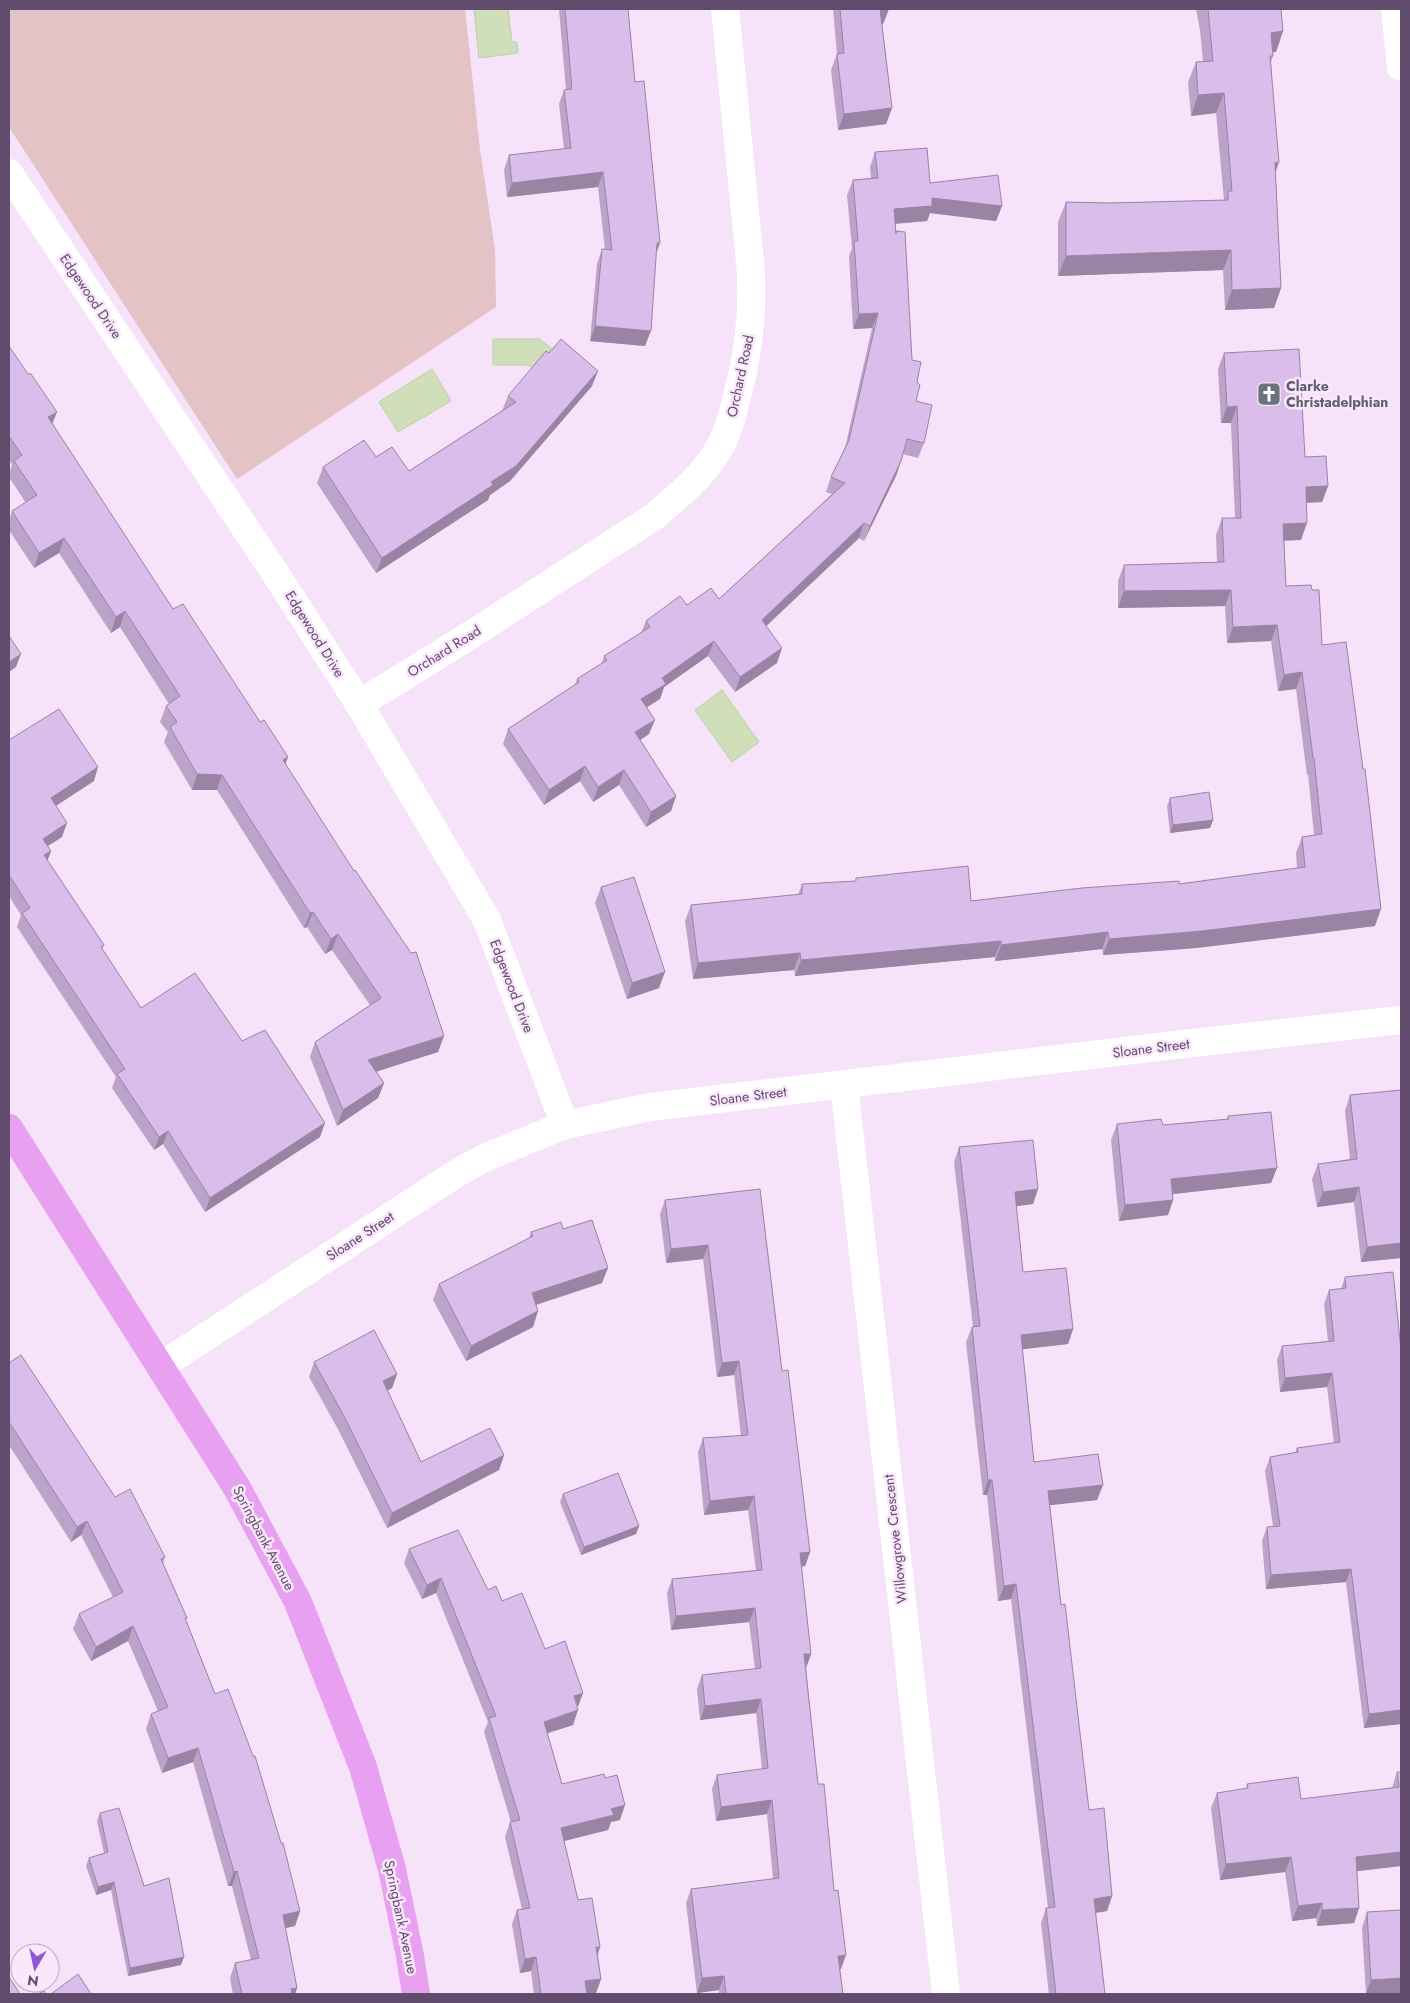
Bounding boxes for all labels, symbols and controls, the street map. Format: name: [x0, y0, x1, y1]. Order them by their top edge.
street label: Edgewood Drive: [55, 250, 127, 342]
street label: Orchard Road: [722, 333, 758, 419]
place label: Clarke Christadelphian: [1286, 376, 1388, 412]
church icon: Clarke Christadelphian: [1256, 381, 1282, 407]
street label: Edgewood Drive: [280, 587, 350, 681]
street label: Orchard Road: [403, 620, 485, 682]
street label: Edgewood Drive: [485, 936, 539, 1036]
street label: Sloane Street: [1111, 1033, 1191, 1063]
street label: Sloane Street: [708, 1081, 788, 1111]
street label: Sloane Street: [322, 1206, 398, 1265]
street label: Willowgrove Crescent: [878, 1473, 912, 1605]
street label: Springbank Avenue: [228, 1482, 300, 1594]
street label: Springbank Avenue: [379, 1858, 423, 1976]
north arrow: [10, 1943, 60, 1993]
text: N: [26, 1970, 40, 1992]

